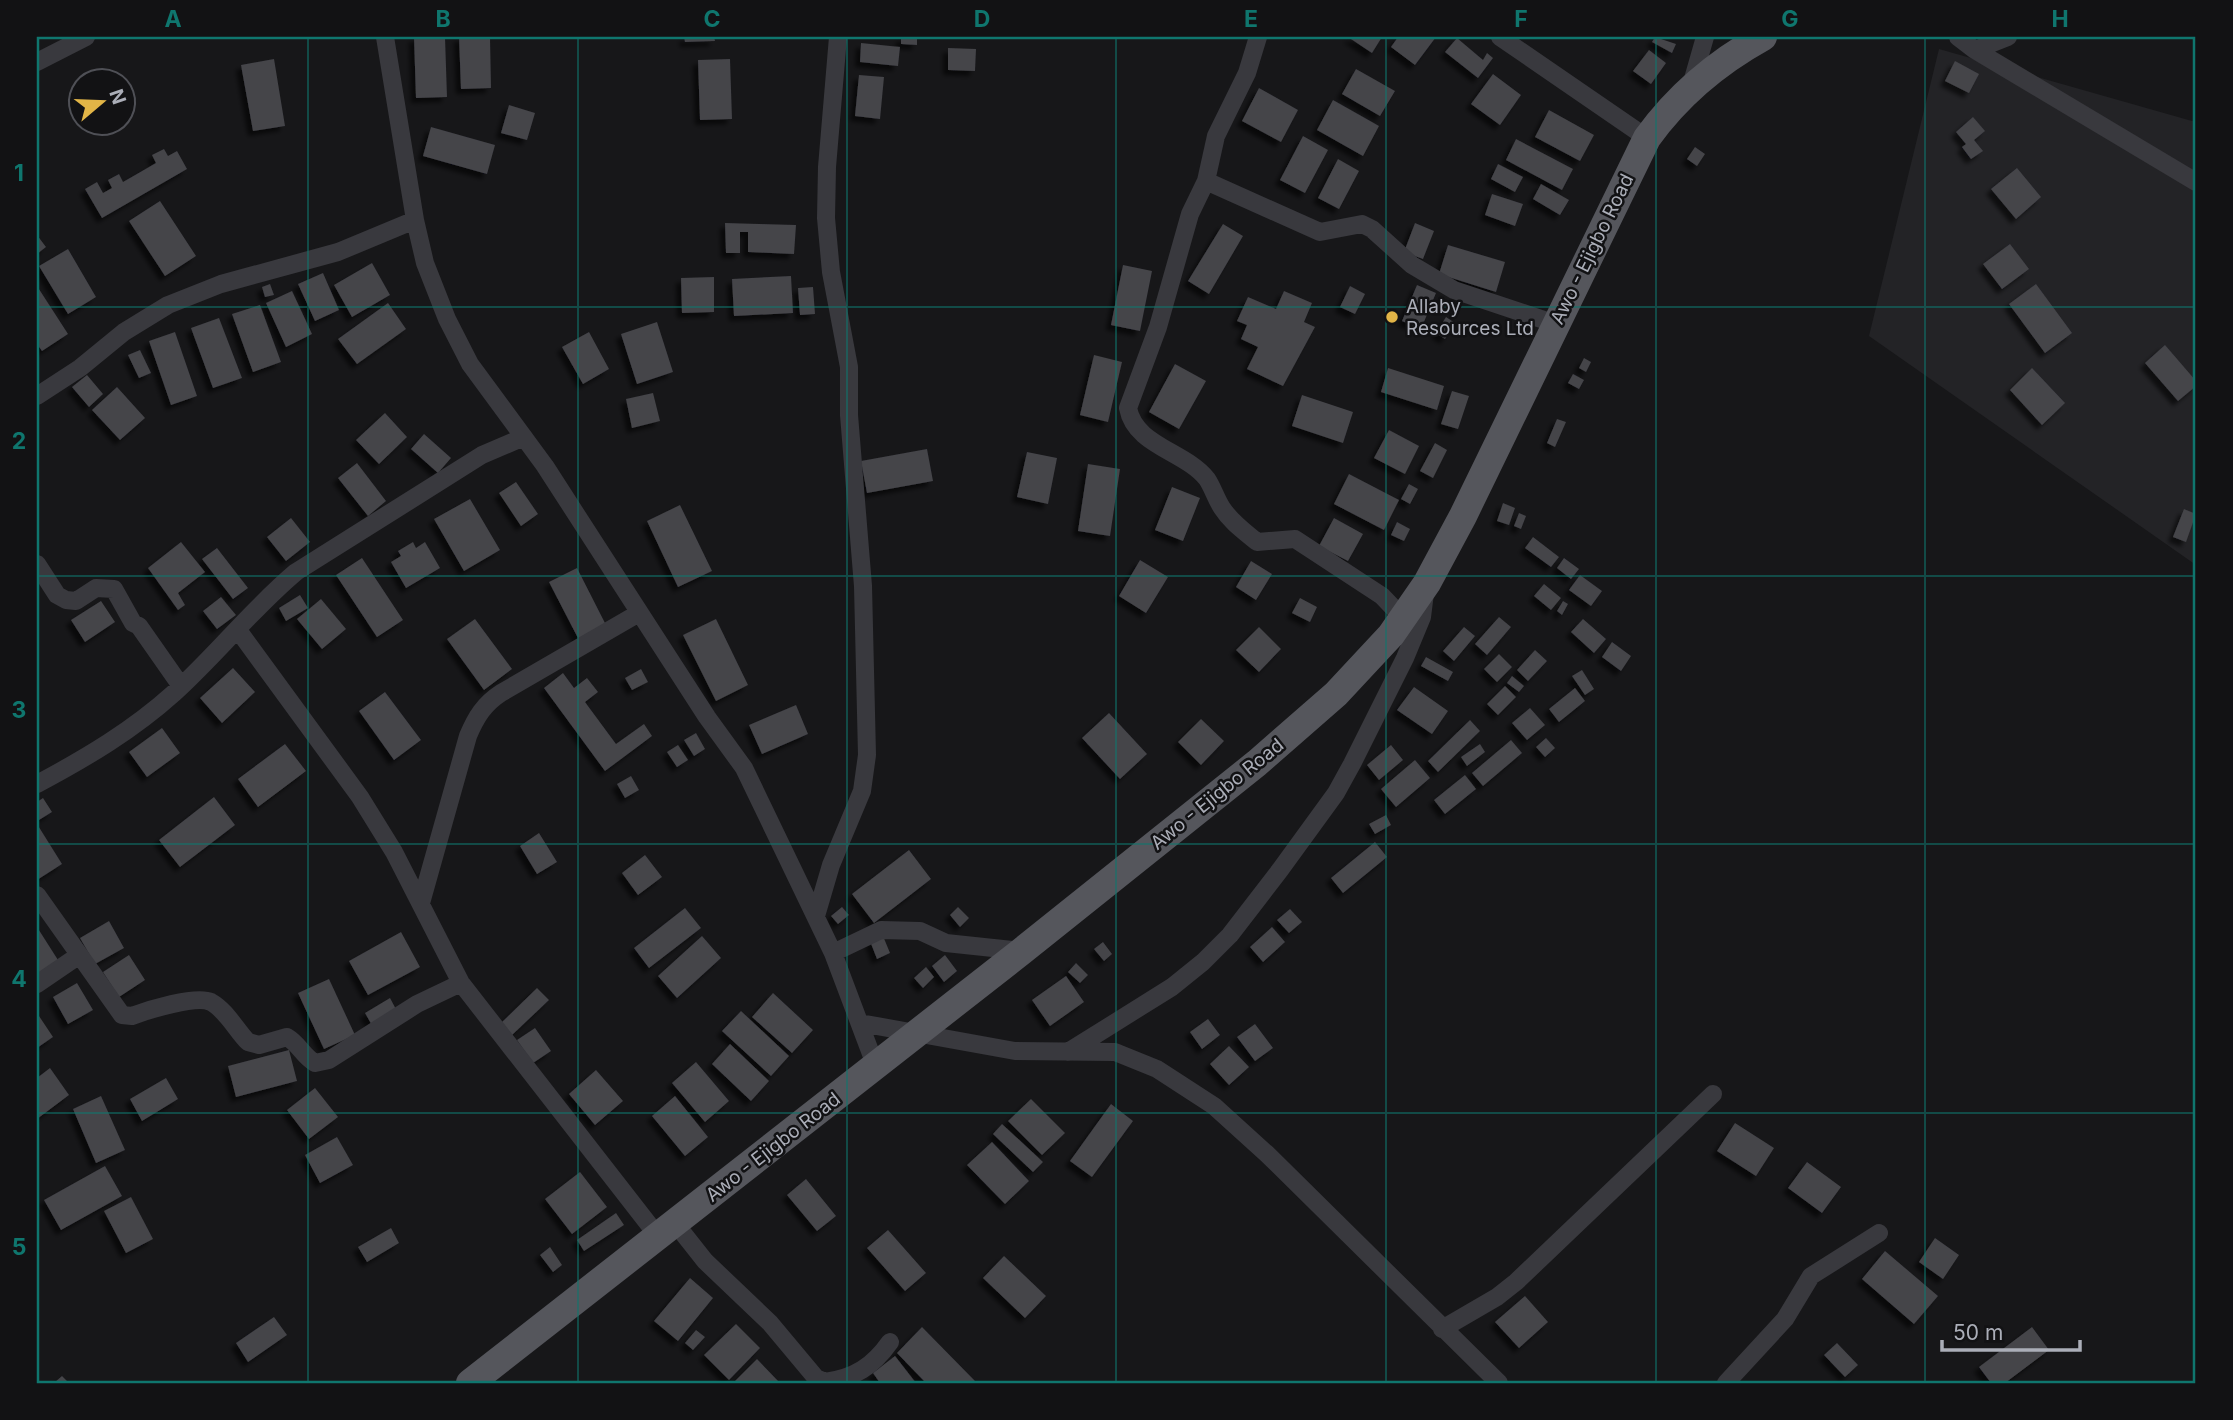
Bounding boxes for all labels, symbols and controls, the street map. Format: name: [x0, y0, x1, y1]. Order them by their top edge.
text: A: [164, 5, 182, 33]
text: B: [435, 5, 451, 33]
text: C: [703, 5, 721, 33]
text: D: [974, 5, 990, 33]
text: E: [1244, 5, 1258, 33]
text: F: [1514, 5, 1528, 33]
text: G: [1781, 5, 1799, 33]
text: H: [2051, 5, 2069, 33]
north arrow: [66, 66, 136, 136]
text: N: [104, 86, 131, 107]
text: 1: [14, 159, 24, 187]
street label: Awo - Ejigbo Road: [1546, 170, 1638, 328]
place label: Allaby Resources Ltd: [1406, 295, 1534, 340]
marker: Allaby Resources Ltd: [1384, 309, 1400, 325]
text: 2: [12, 427, 26, 455]
text: 3: [12, 696, 26, 724]
street label: Awo - Ejigbo Road: [1146, 733, 1288, 855]
text: 4: [11, 965, 27, 993]
street label: Awo - Ejigbo Road: [701, 1087, 845, 1207]
text: 5: [12, 1233, 26, 1261]
scale bar: [1942, 1308, 2081, 1352]
text: 50 m: [1953, 1320, 2003, 1345]

